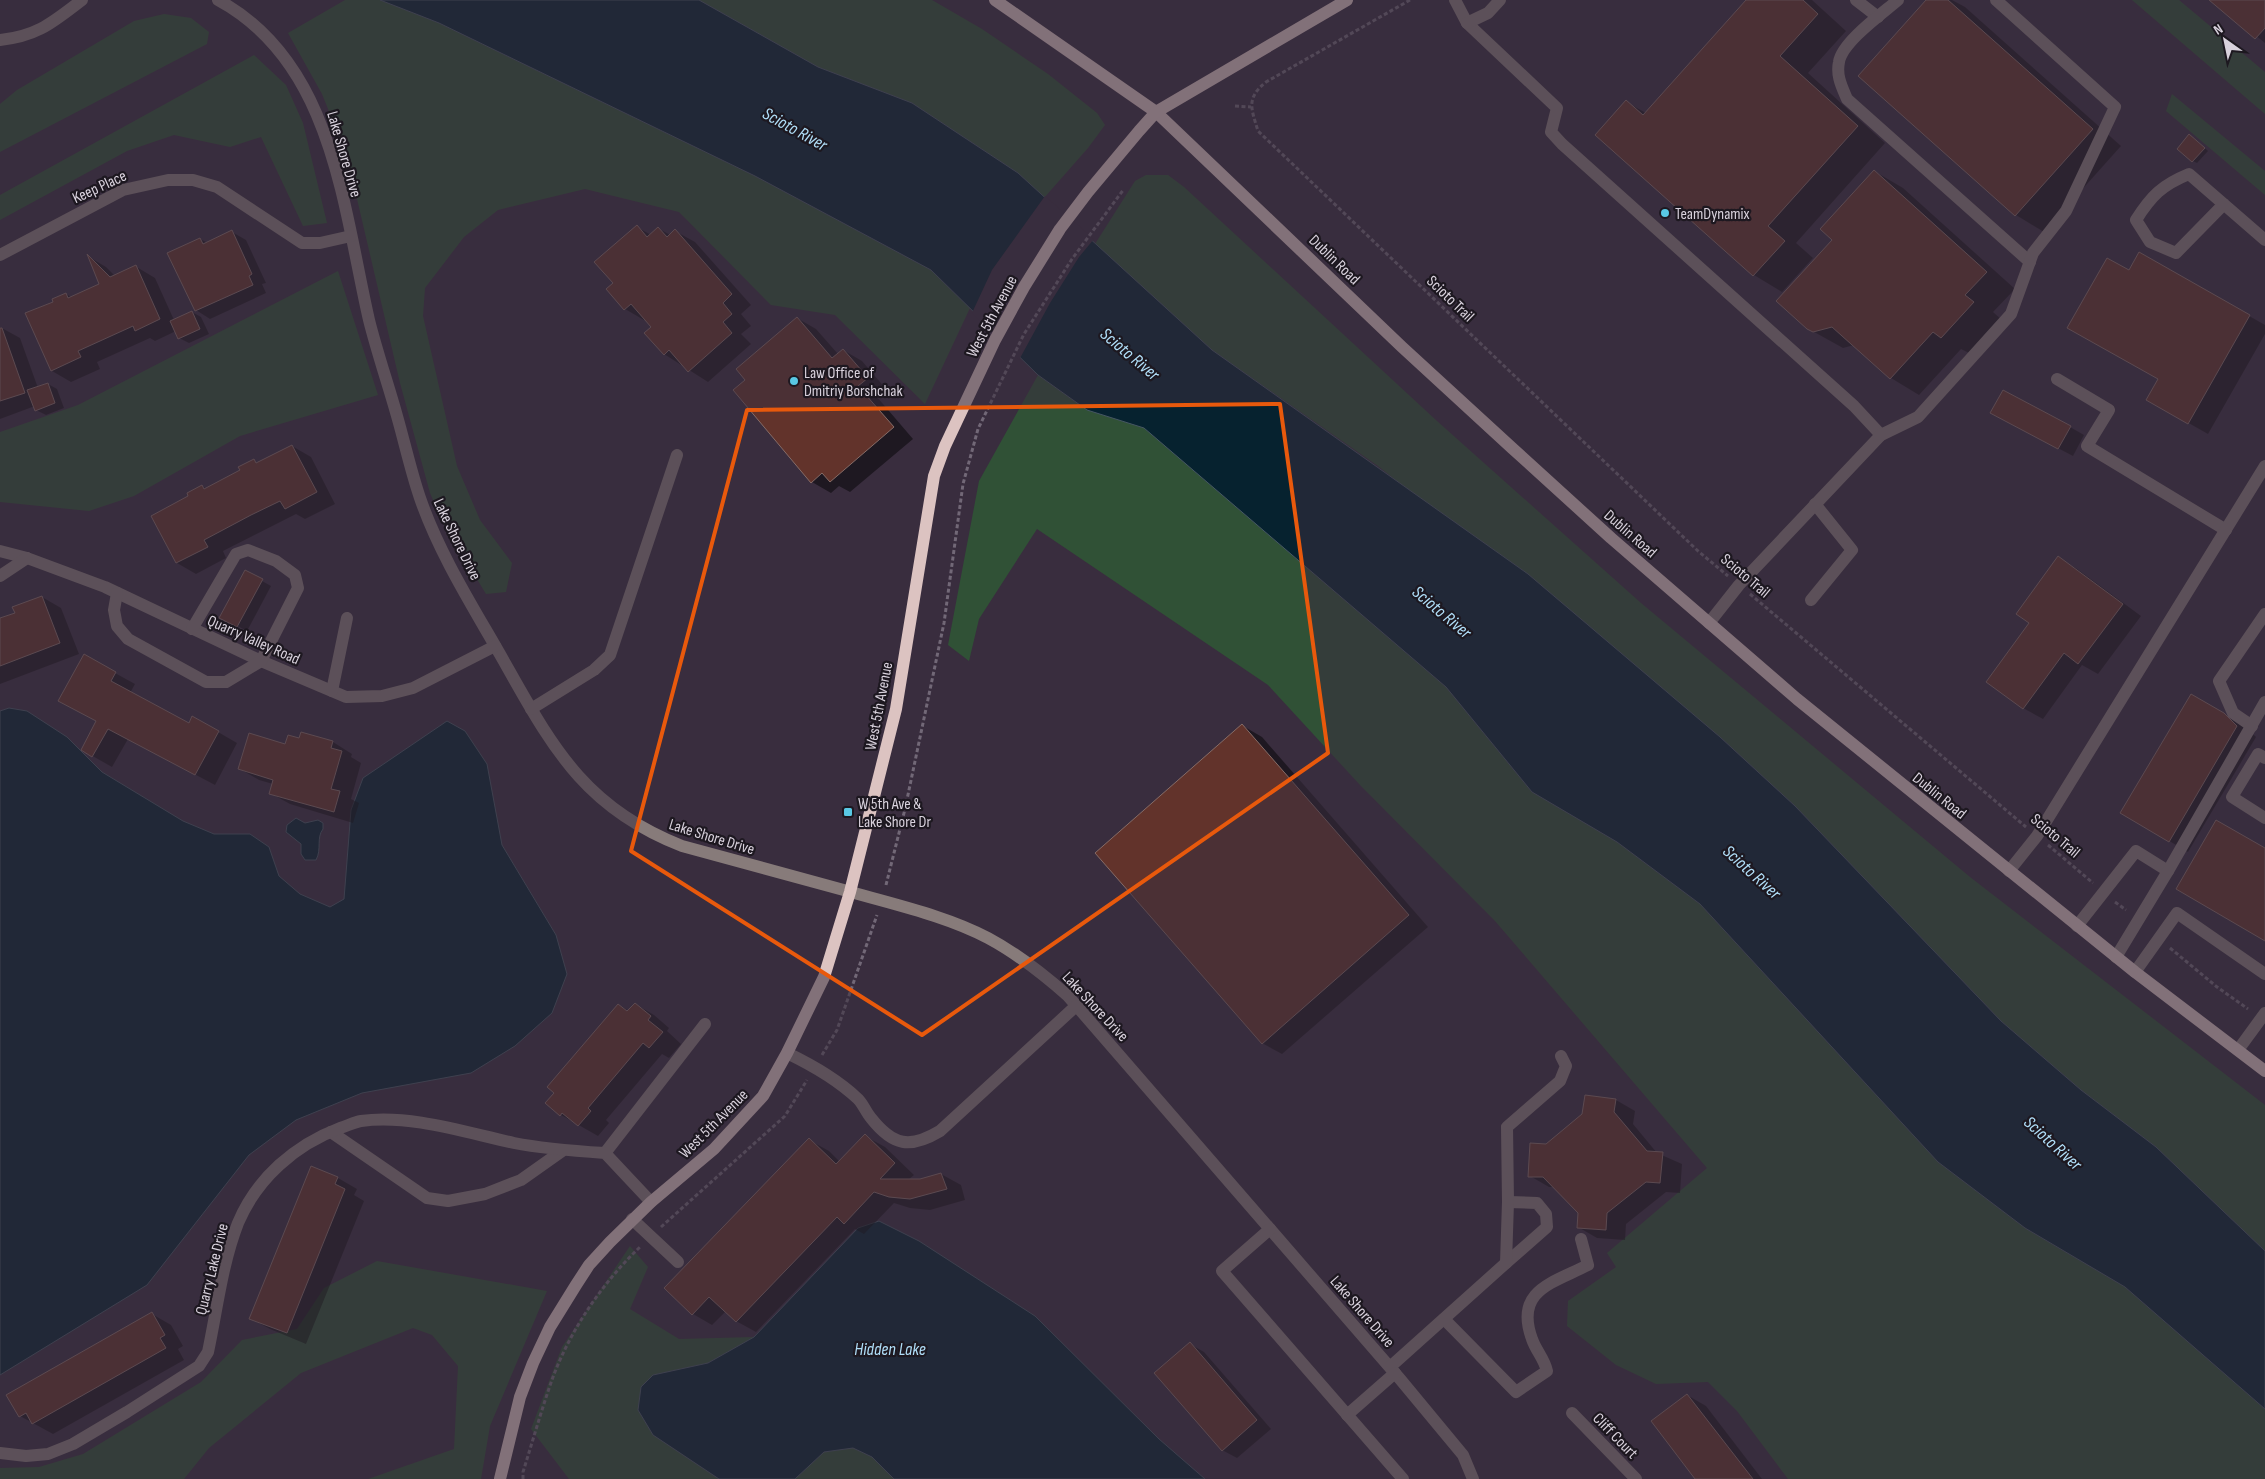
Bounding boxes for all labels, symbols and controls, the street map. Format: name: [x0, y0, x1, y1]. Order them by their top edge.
north arrow: [2200, 15, 2250, 65]
text: N: [2210, 20, 2226, 39]
water label: Scioto River: [759, 103, 832, 156]
street label: Lake Shore Drive: [322, 109, 365, 200]
street label: Keep Place: [69, 167, 130, 208]
place label: TeamDynamix: [1675, 205, 1750, 224]
marker: TeamDynamix: [1659, 207, 1671, 219]
street label: Dublin Road: [1305, 231, 1363, 289]
street label: Scioto Trail: [1422, 272, 1478, 326]
street label: West 5th Avenue: [963, 273, 1022, 361]
water label: Scioto River: [1096, 324, 1164, 386]
place label: Law Office of Dmitriy Borshchak: [804, 364, 903, 401]
marker: Law Office of Dmitriy Borshchak: [788, 375, 800, 387]
street label: Lake Shore Drive: [429, 496, 485, 584]
street label: Dublin Road: [1600, 506, 1660, 562]
street label: Scioto Trail: [1716, 550, 1774, 602]
water label: Scioto River: [1408, 582, 1476, 644]
street label: Quarry Valley Road: [204, 612, 303, 669]
street label: West 5th Avenue: [862, 661, 897, 752]
street label: Dublin Road: [1908, 769, 1970, 824]
place label: W 5th Ave & Lake Shore Dr: [858, 795, 931, 832]
marker: W 5th Ave & Lake Shore Dr: [842, 806, 854, 818]
street label: Scioto Trail: [2026, 810, 2084, 862]
street label: Lake Shore Drive: [666, 815, 757, 859]
water label: Scioto River: [1718, 841, 1786, 904]
street label: Lake Shore Drive: [1058, 968, 1132, 1046]
street label: West 5th Avenue: [676, 1086, 752, 1162]
water label: Scioto River: [2019, 1112, 2087, 1175]
street label: Quarry Lake Drive: [192, 1222, 233, 1317]
street label: Lake Shore Drive: [1326, 1272, 1398, 1352]
water label: Hidden Lake: [854, 1339, 926, 1360]
street label: Cliff Court: [1589, 1409, 1641, 1463]

